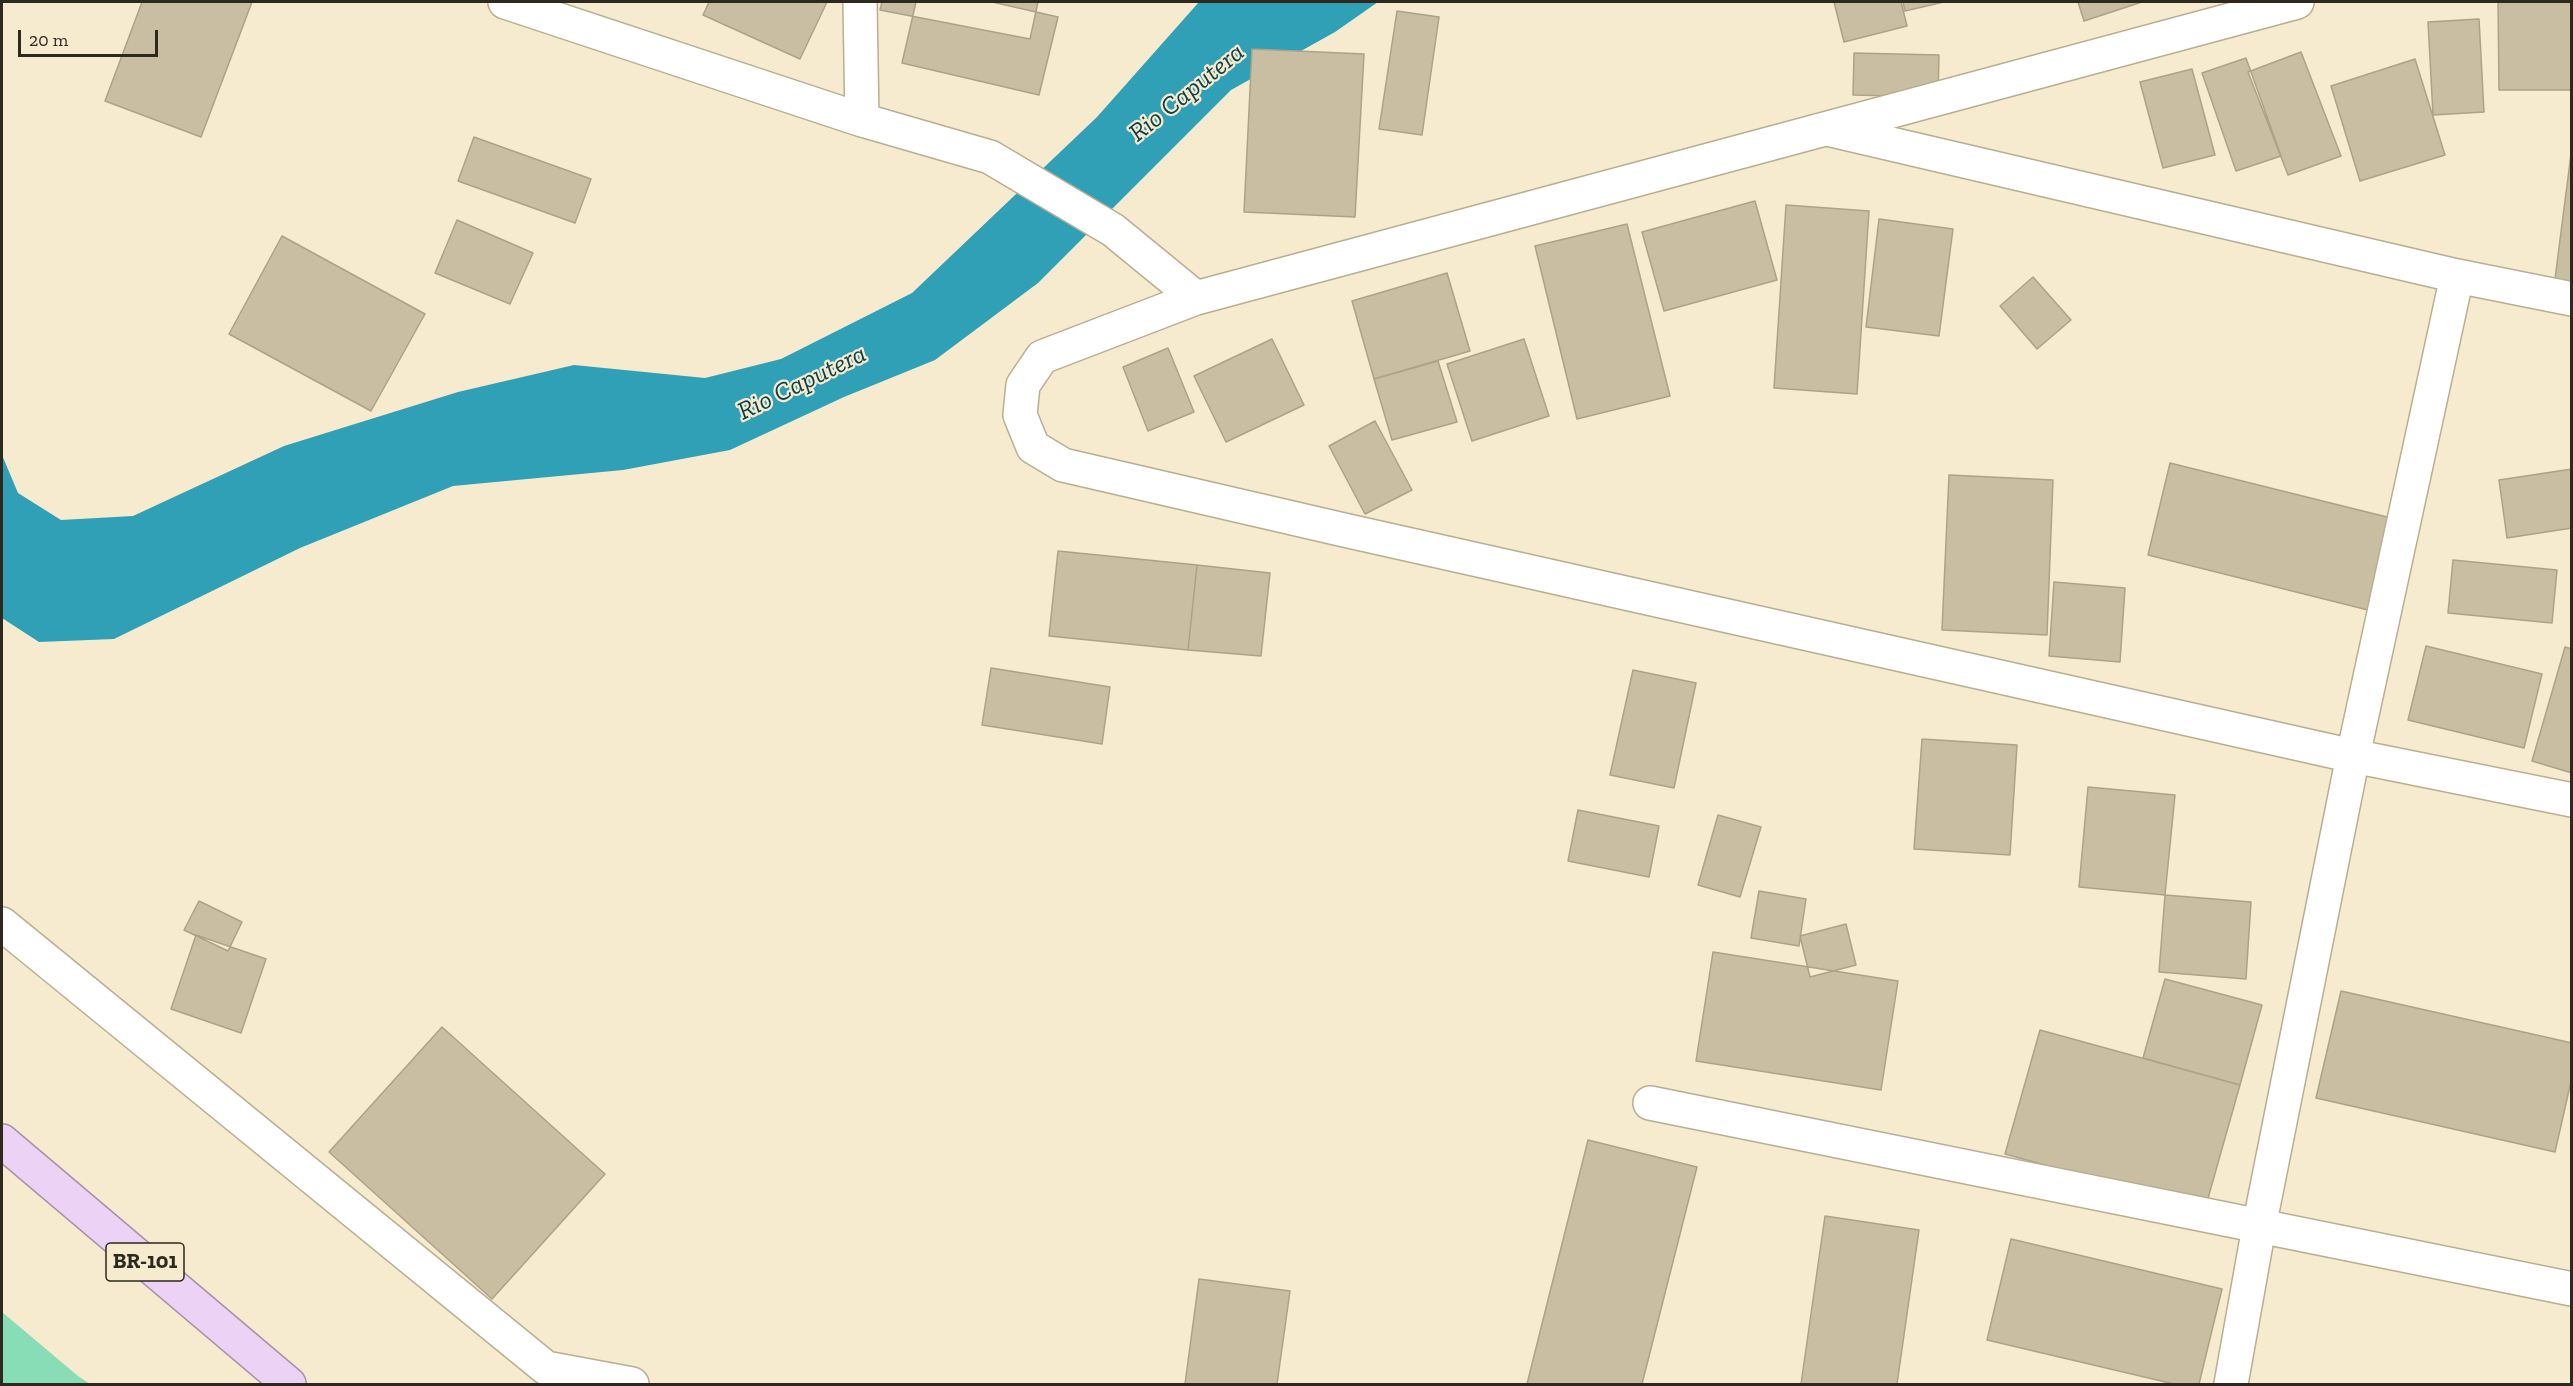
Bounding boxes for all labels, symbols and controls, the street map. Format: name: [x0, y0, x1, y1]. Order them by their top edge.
scale bar: [21, 18, 160, 56]
text: 20 m: [29, 29, 68, 51]
water label: Rio Caputera: [1123, 37, 1251, 149]
water label: Rio Caputera: [733, 338, 871, 428]
road number: BR-101: [106, 1243, 184, 1281]

